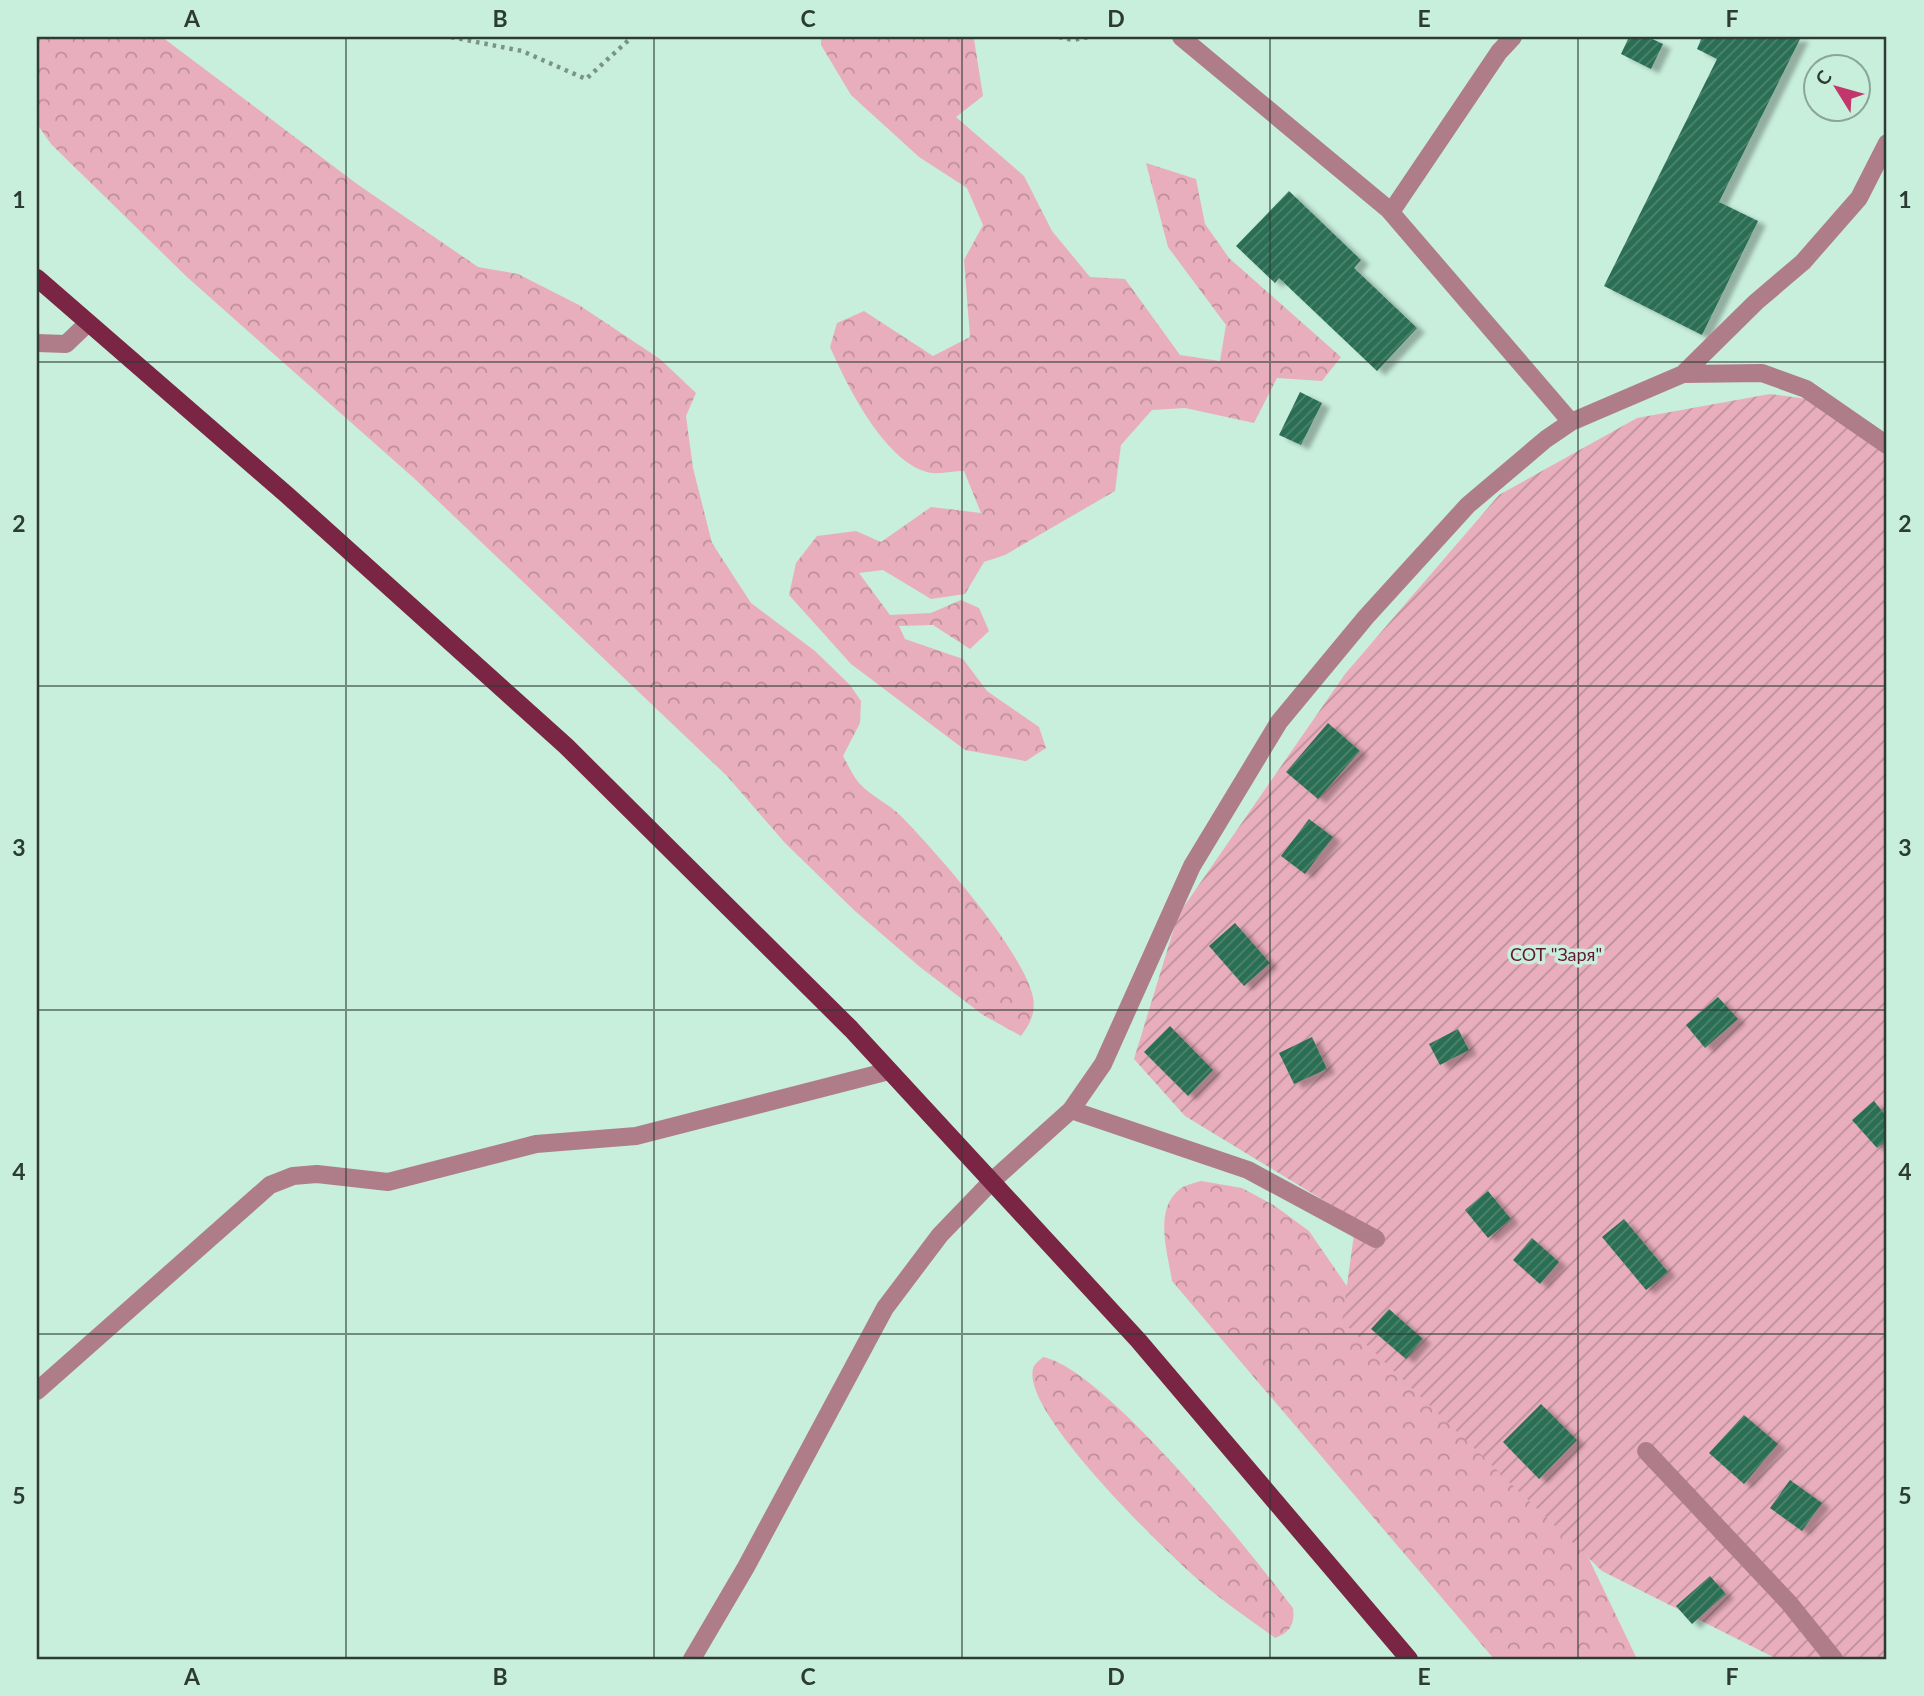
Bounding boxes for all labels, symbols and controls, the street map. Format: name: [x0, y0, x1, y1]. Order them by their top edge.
text: A: [183, 4, 201, 32]
text: B: [492, 4, 508, 32]
text: C: [800, 4, 816, 32]
text: D: [1107, 4, 1125, 32]
text: E: [1417, 4, 1431, 32]
text: F: [1725, 4, 1739, 32]
north arrow: [1801, 52, 1871, 122]
text: С: [1810, 65, 1836, 89]
text: 1: [12, 185, 26, 213]
text: 1: [1898, 185, 1912, 213]
text: 2: [12, 509, 26, 537]
text: 2: [1898, 509, 1912, 537]
text: 3: [12, 833, 26, 861]
text: 3: [1898, 833, 1912, 861]
park label: СОТ "Заря": [1510, 943, 1602, 965]
text: 4: [12, 1157, 26, 1185]
text: 4: [1898, 1157, 1912, 1185]
text: 5: [12, 1481, 26, 1509]
text: 5: [1898, 1481, 1912, 1509]
text: A: [183, 1662, 201, 1690]
text: B: [492, 1662, 508, 1690]
text: C: [800, 1662, 816, 1690]
text: D: [1107, 1662, 1125, 1690]
text: E: [1417, 1662, 1431, 1690]
text: F: [1725, 1662, 1739, 1690]

